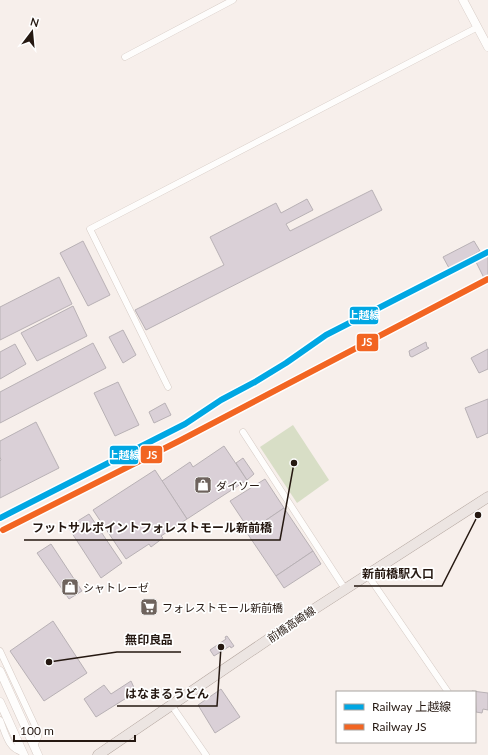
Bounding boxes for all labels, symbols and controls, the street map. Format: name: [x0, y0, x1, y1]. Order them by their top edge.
north arrow: [12, 12, 52, 52]
text: N: [29, 14, 41, 29]
line badge: 上越線: [349, 306, 379, 325]
text: 上越線: [348, 308, 381, 321]
line badge: JS: [356, 333, 379, 352]
text: JS: [362, 335, 372, 348]
line badge: 上越線: [109, 445, 139, 465]
line badge: JS: [140, 445, 163, 464]
text: 上越線: [108, 448, 141, 461]
text: JS: [147, 448, 157, 461]
shop icon: ダイソー: [193, 475, 213, 495]
place label: ダイソー: [216, 479, 260, 492]
callout: フットサルポイントフォレストモール新前橋: [24, 516, 280, 540]
text: フットサルポイントフォレストモール新前橋: [32, 520, 273, 535]
callout: 新前橋駅入口: [354, 562, 442, 586]
text: 新前橋駅入口: [362, 566, 434, 581]
shop icon: シャトレーゼ: [60, 577, 80, 597]
place label: シャトレーゼ: [83, 581, 149, 594]
supermarket icon: フォレストモール新前橋: [139, 597, 159, 617]
place label: フォレストモール新前橋: [162, 601, 283, 614]
street label: 前橋高崎線: [265, 603, 317, 645]
callout: 無印良品: [117, 628, 181, 652]
text: 無印良品: [125, 632, 173, 647]
callout: はなまるうどん: [117, 682, 217, 706]
text: はなまるうどん: [125, 686, 209, 701]
legend: [336, 691, 476, 743]
text: Railway 上越線: [372, 699, 451, 714]
scale bar: [14, 717, 135, 743]
text: Railway JS: [372, 719, 426, 734]
text: 100 m: [20, 723, 54, 738]

